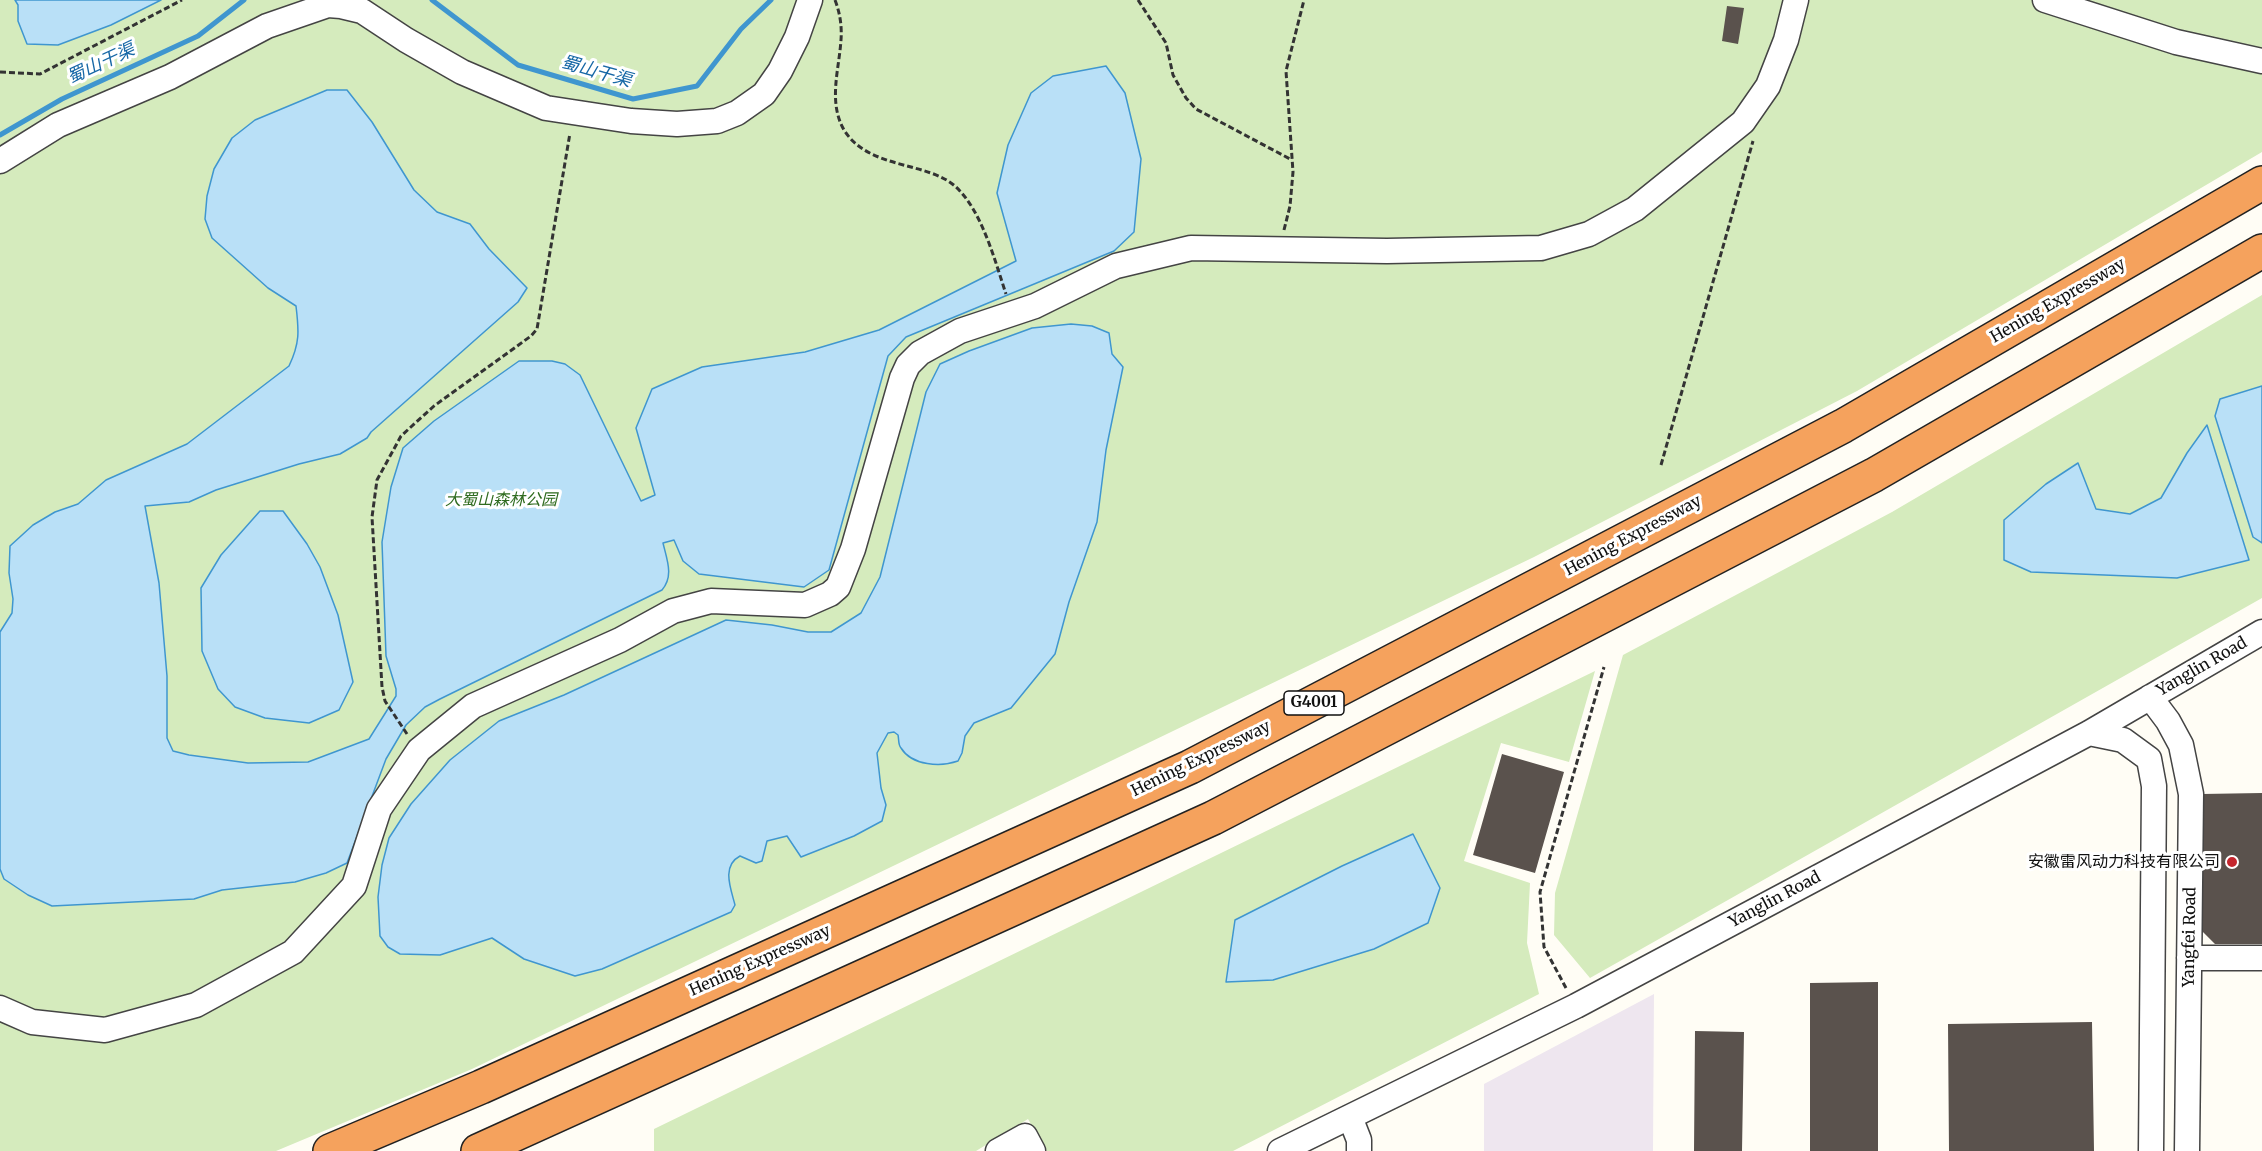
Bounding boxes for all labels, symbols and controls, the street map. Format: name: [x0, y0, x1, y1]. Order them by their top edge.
water label: 蜀山干渠: [64, 39, 138, 89]
water label: 蜀山干渠: [558, 52, 634, 92]
street label: Hening Expressway: [1987, 255, 2129, 347]
park label: 大蜀山森林公园: [445, 490, 557, 510]
street label: Hening Expressway: [1561, 492, 1705, 580]
street label: Yanglin Road: [2153, 633, 2251, 701]
road number: G4001: [1284, 691, 1344, 715]
street label: Hening Expressway: [1128, 717, 1274, 801]
place label: 安徽雷风动力科技有限公司: [2028, 852, 2220, 872]
marker: 安徽雷风动力科技有限公司: [2225, 855, 2239, 869]
street label: Yanglin Road: [1726, 868, 1824, 932]
street label: Yangfei Road: [2180, 887, 2200, 987]
street label: Hening Expressway: [687, 921, 833, 1001]

